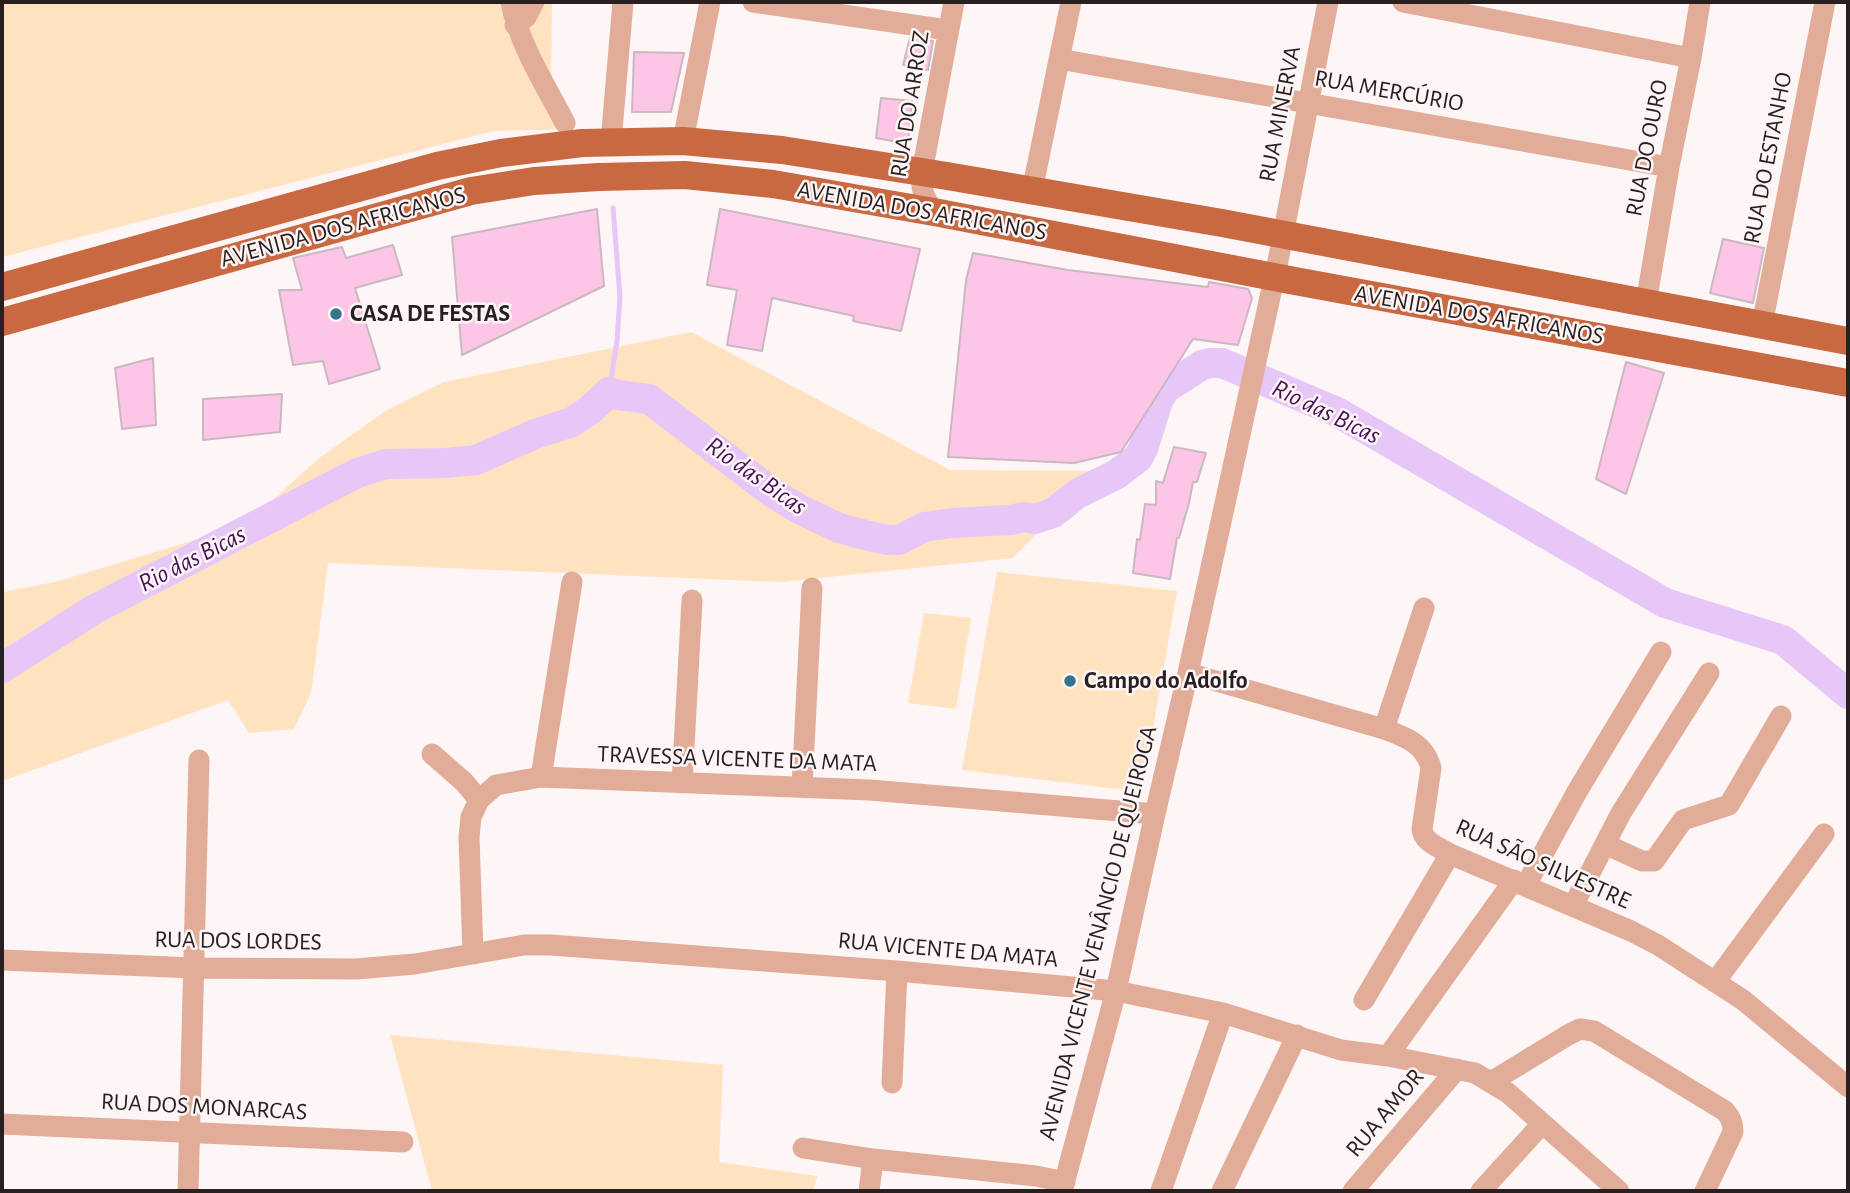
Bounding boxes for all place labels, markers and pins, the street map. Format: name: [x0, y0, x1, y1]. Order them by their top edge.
place label: CASA DE FESTAS: [350, 300, 510, 328]
marker: CASA DE FESTAS: [328, 306, 344, 322]
place label: Campo do Adolfo: [1084, 667, 1247, 695]
marker: Campo do Adolfo: [1062, 673, 1078, 689]

